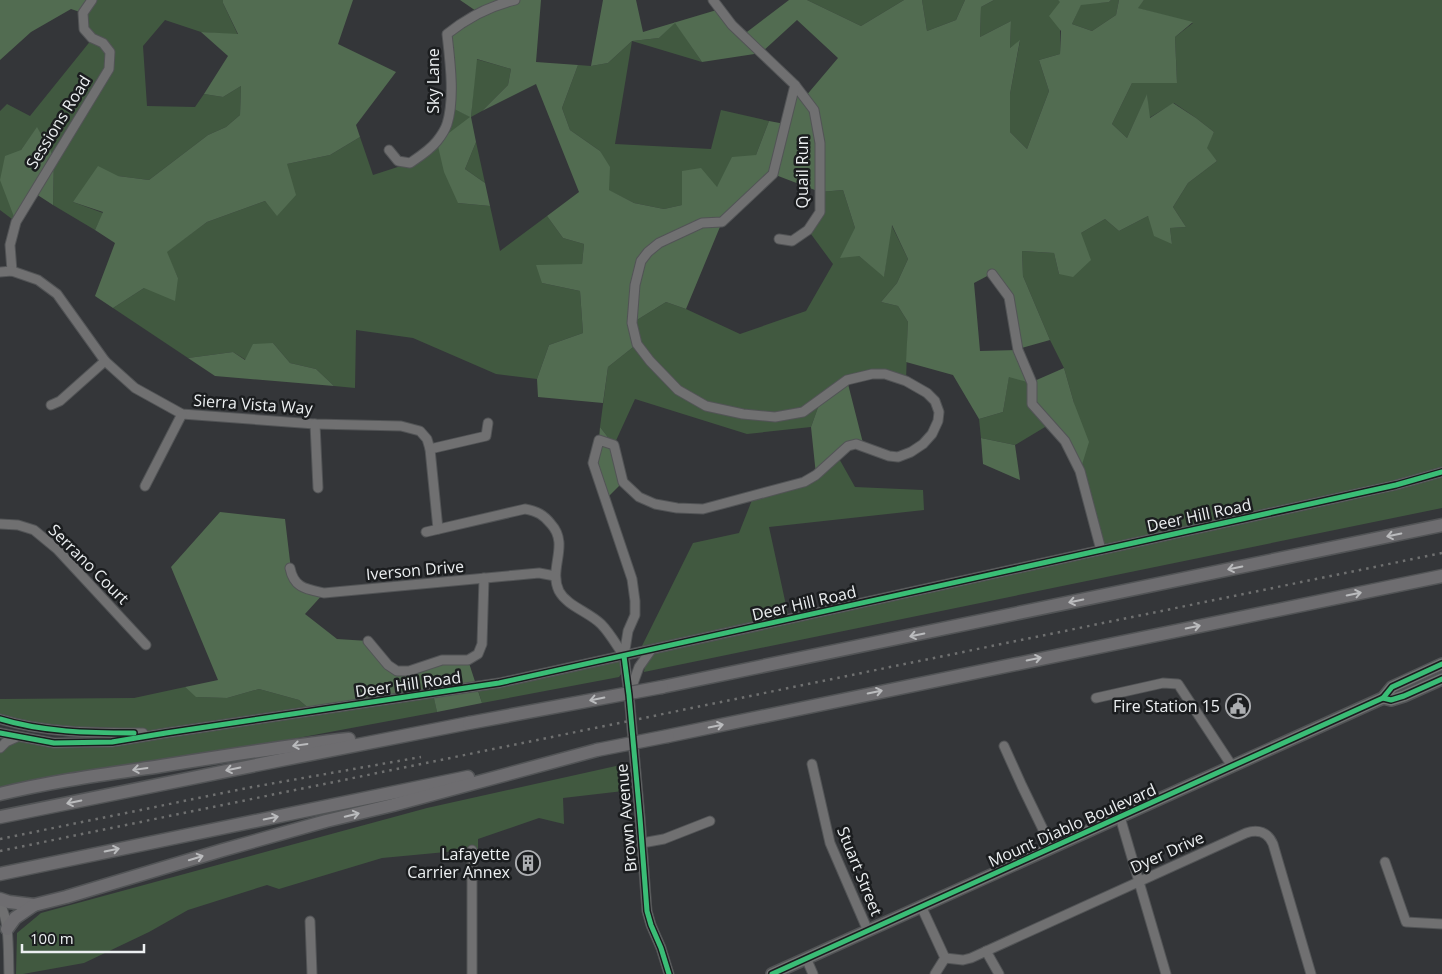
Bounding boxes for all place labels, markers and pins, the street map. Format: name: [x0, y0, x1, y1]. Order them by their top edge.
public building icon: Fire Station 15: [1225, 693, 1251, 719]
place label: Fire Station 15: [1113, 695, 1220, 717]
place label: Lafayette Carrier Annex: [407, 843, 511, 883]
building icon: Lafayette Carrier Annex: [515, 850, 541, 876]

